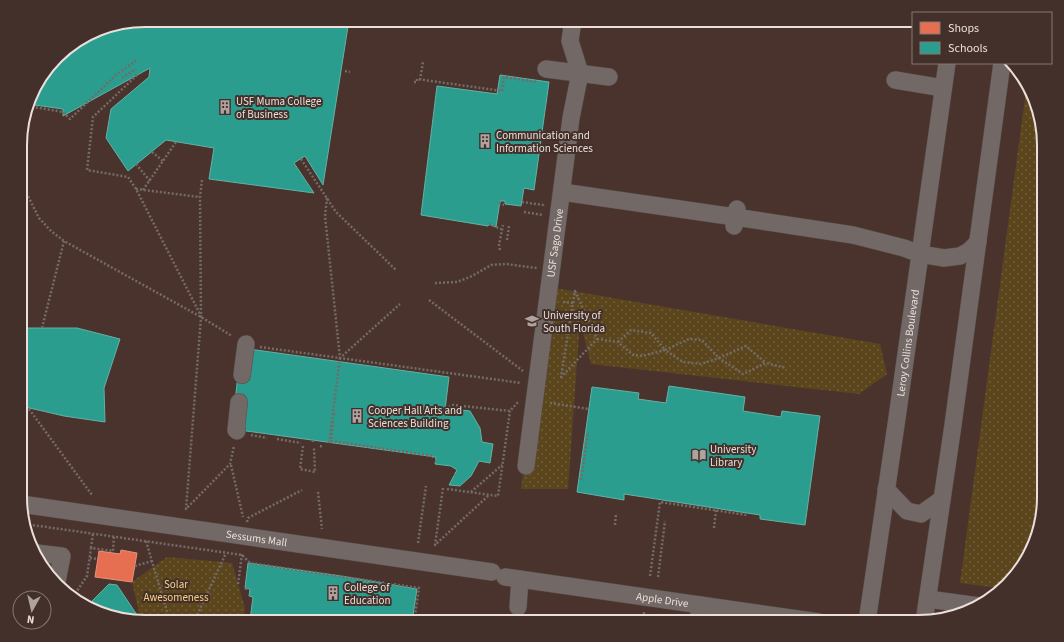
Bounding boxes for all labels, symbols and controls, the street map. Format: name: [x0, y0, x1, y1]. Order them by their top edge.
legend: [912, 12, 1052, 64]
text: Shops: [948, 20, 979, 37]
text: Schools: [948, 40, 988, 57]
place label: USF Muma College of Business: [236, 94, 322, 122]
building icon: USF Muma College of Business: [217, 99, 233, 115]
place label: Communication and Information Sciences: [496, 128, 593, 156]
building icon: Communication and Information Sciences: [477, 133, 493, 149]
street label: USF Sago Drive: [543, 207, 567, 278]
street label: Leroy Collins Boulevard: [893, 288, 923, 398]
place label: University of South Florida: [543, 308, 605, 336]
school or university icon: University of South Florida: [524, 313, 540, 329]
place label: Cooper Hall Arts and Sciences Building: [368, 403, 462, 431]
building icon: Cooper Hall Arts and Sciences Building: [349, 408, 365, 424]
place label: University Library: [710, 442, 756, 470]
library icon: University Library: [691, 447, 707, 463]
street label: Sessums Mall: [225, 526, 288, 550]
park label: Solar Awesomeness: [143, 577, 209, 605]
place label: College of Education: [344, 580, 390, 608]
building icon: College of Education: [325, 585, 341, 601]
street label: Apple Drive: [635, 588, 690, 611]
north arrow: [12, 590, 52, 630]
text: N: [26, 611, 35, 627]

